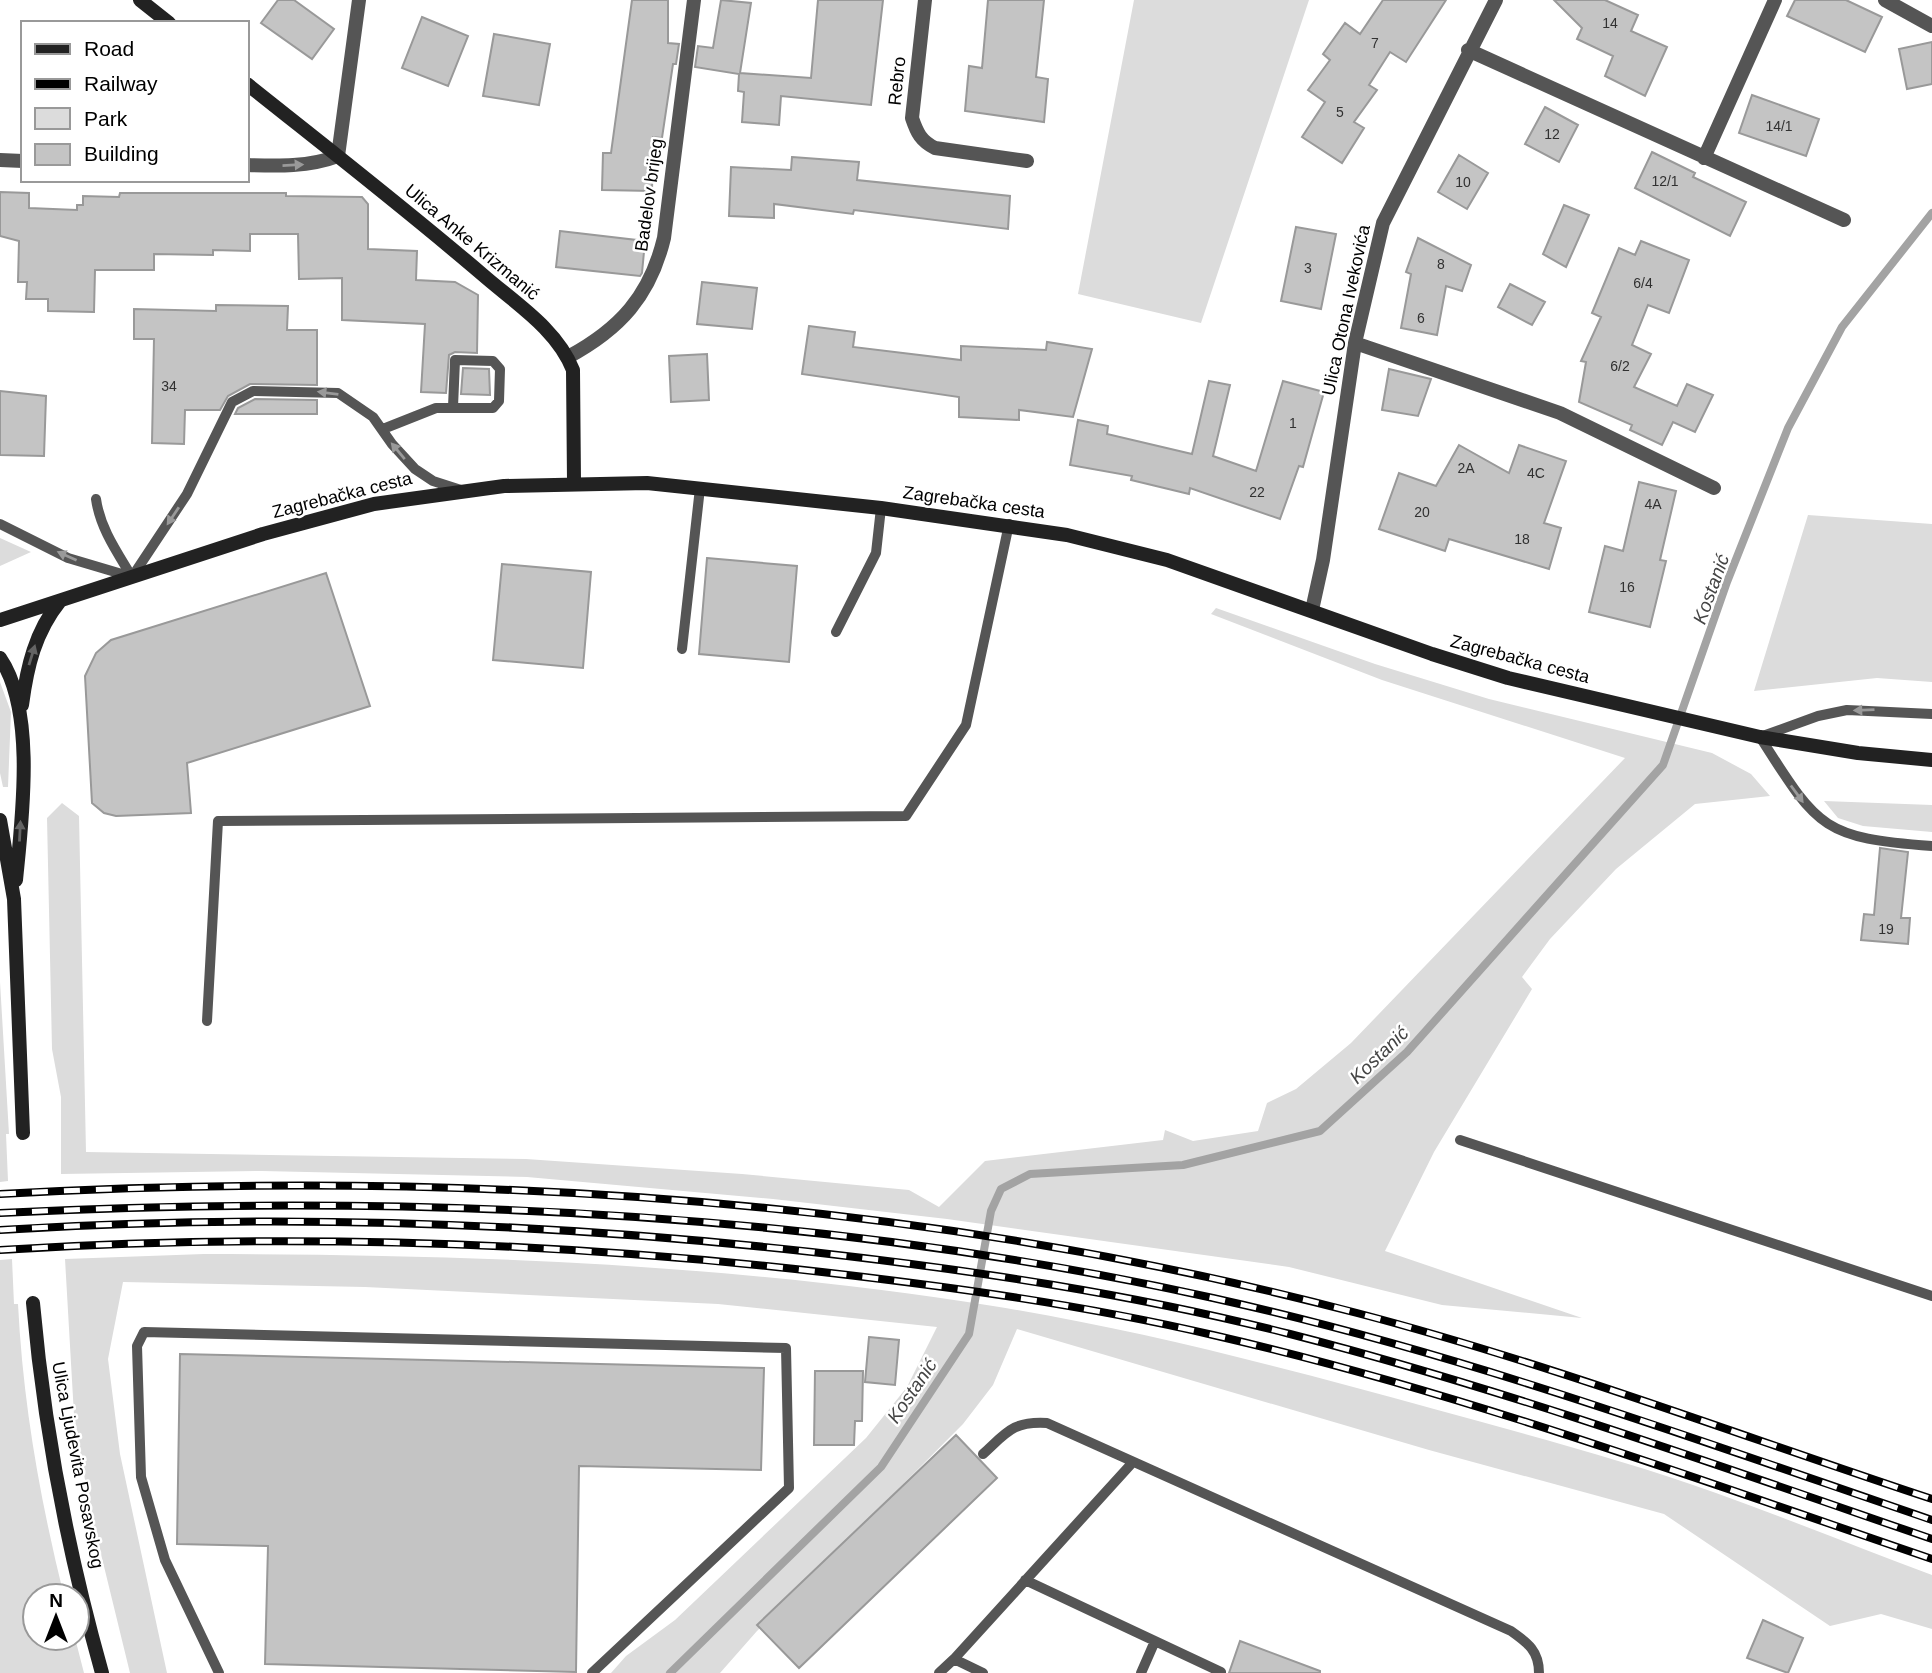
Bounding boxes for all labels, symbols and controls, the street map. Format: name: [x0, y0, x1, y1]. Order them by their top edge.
house number: 14: [1602, 15, 1618, 31]
legend: [21, 21, 248, 182]
house number: 7: [1371, 35, 1379, 51]
text: Road: [84, 37, 134, 60]
street label: Rebro: [884, 56, 910, 106]
text: Railway: [84, 72, 158, 95]
house number: 5: [1336, 104, 1344, 120]
text: Park: [84, 107, 128, 130]
house number: 14/1: [1765, 118, 1793, 134]
house number: 12: [1544, 126, 1560, 142]
street label: Badelov brijeg: [631, 137, 667, 253]
text: Building: [84, 142, 159, 165]
one-way arrow: [282, 159, 304, 170]
house number: 12/1: [1651, 173, 1679, 189]
house number: 10: [1455, 174, 1471, 190]
street label: Ulica Anke Krizmanić: [401, 180, 543, 304]
street label: Ulica Otona Ivekovića: [1318, 222, 1374, 397]
house number: 8: [1437, 256, 1445, 272]
house number: 3: [1304, 260, 1312, 276]
house number: 6/4: [1633, 275, 1653, 291]
house number: 6: [1417, 310, 1425, 326]
house number: 6/2: [1610, 358, 1630, 374]
house number: 34: [161, 378, 177, 394]
one-way arrow: [317, 387, 339, 398]
house number: 1: [1289, 415, 1297, 431]
one-way arrow: [391, 442, 406, 459]
house number: 2A: [1457, 460, 1475, 476]
house number: 4C: [1527, 465, 1545, 481]
street label: Zagrebačka cesta: [270, 468, 415, 522]
street label: Zagrebačka cesta: [902, 482, 1047, 522]
house number: 22: [1249, 484, 1265, 500]
house number: 4A: [1644, 496, 1662, 512]
house number: 20: [1414, 504, 1430, 520]
one-way arrow: [167, 506, 180, 525]
house number: 18: [1514, 531, 1530, 547]
one-way arrow: [56, 550, 77, 561]
water label: Kostanić: [1689, 551, 1733, 627]
house number: 16: [1619, 579, 1635, 595]
street label: Zagrebačka cesta: [1448, 631, 1593, 687]
one-way arrow: [28, 644, 38, 665]
one-way arrow: [1853, 704, 1875, 716]
one-way arrow: [1790, 785, 1804, 803]
one-way arrow: [15, 820, 26, 842]
house number: 19: [1878, 921, 1894, 937]
water label: Kostanić: [1345, 1022, 1413, 1088]
water label: Kostanić: [883, 1355, 941, 1427]
street label: Ulica Ljudevita Posavskog: [48, 1360, 108, 1570]
north arrow: [21, 1582, 91, 1652]
text: N: [49, 1590, 63, 1611]

